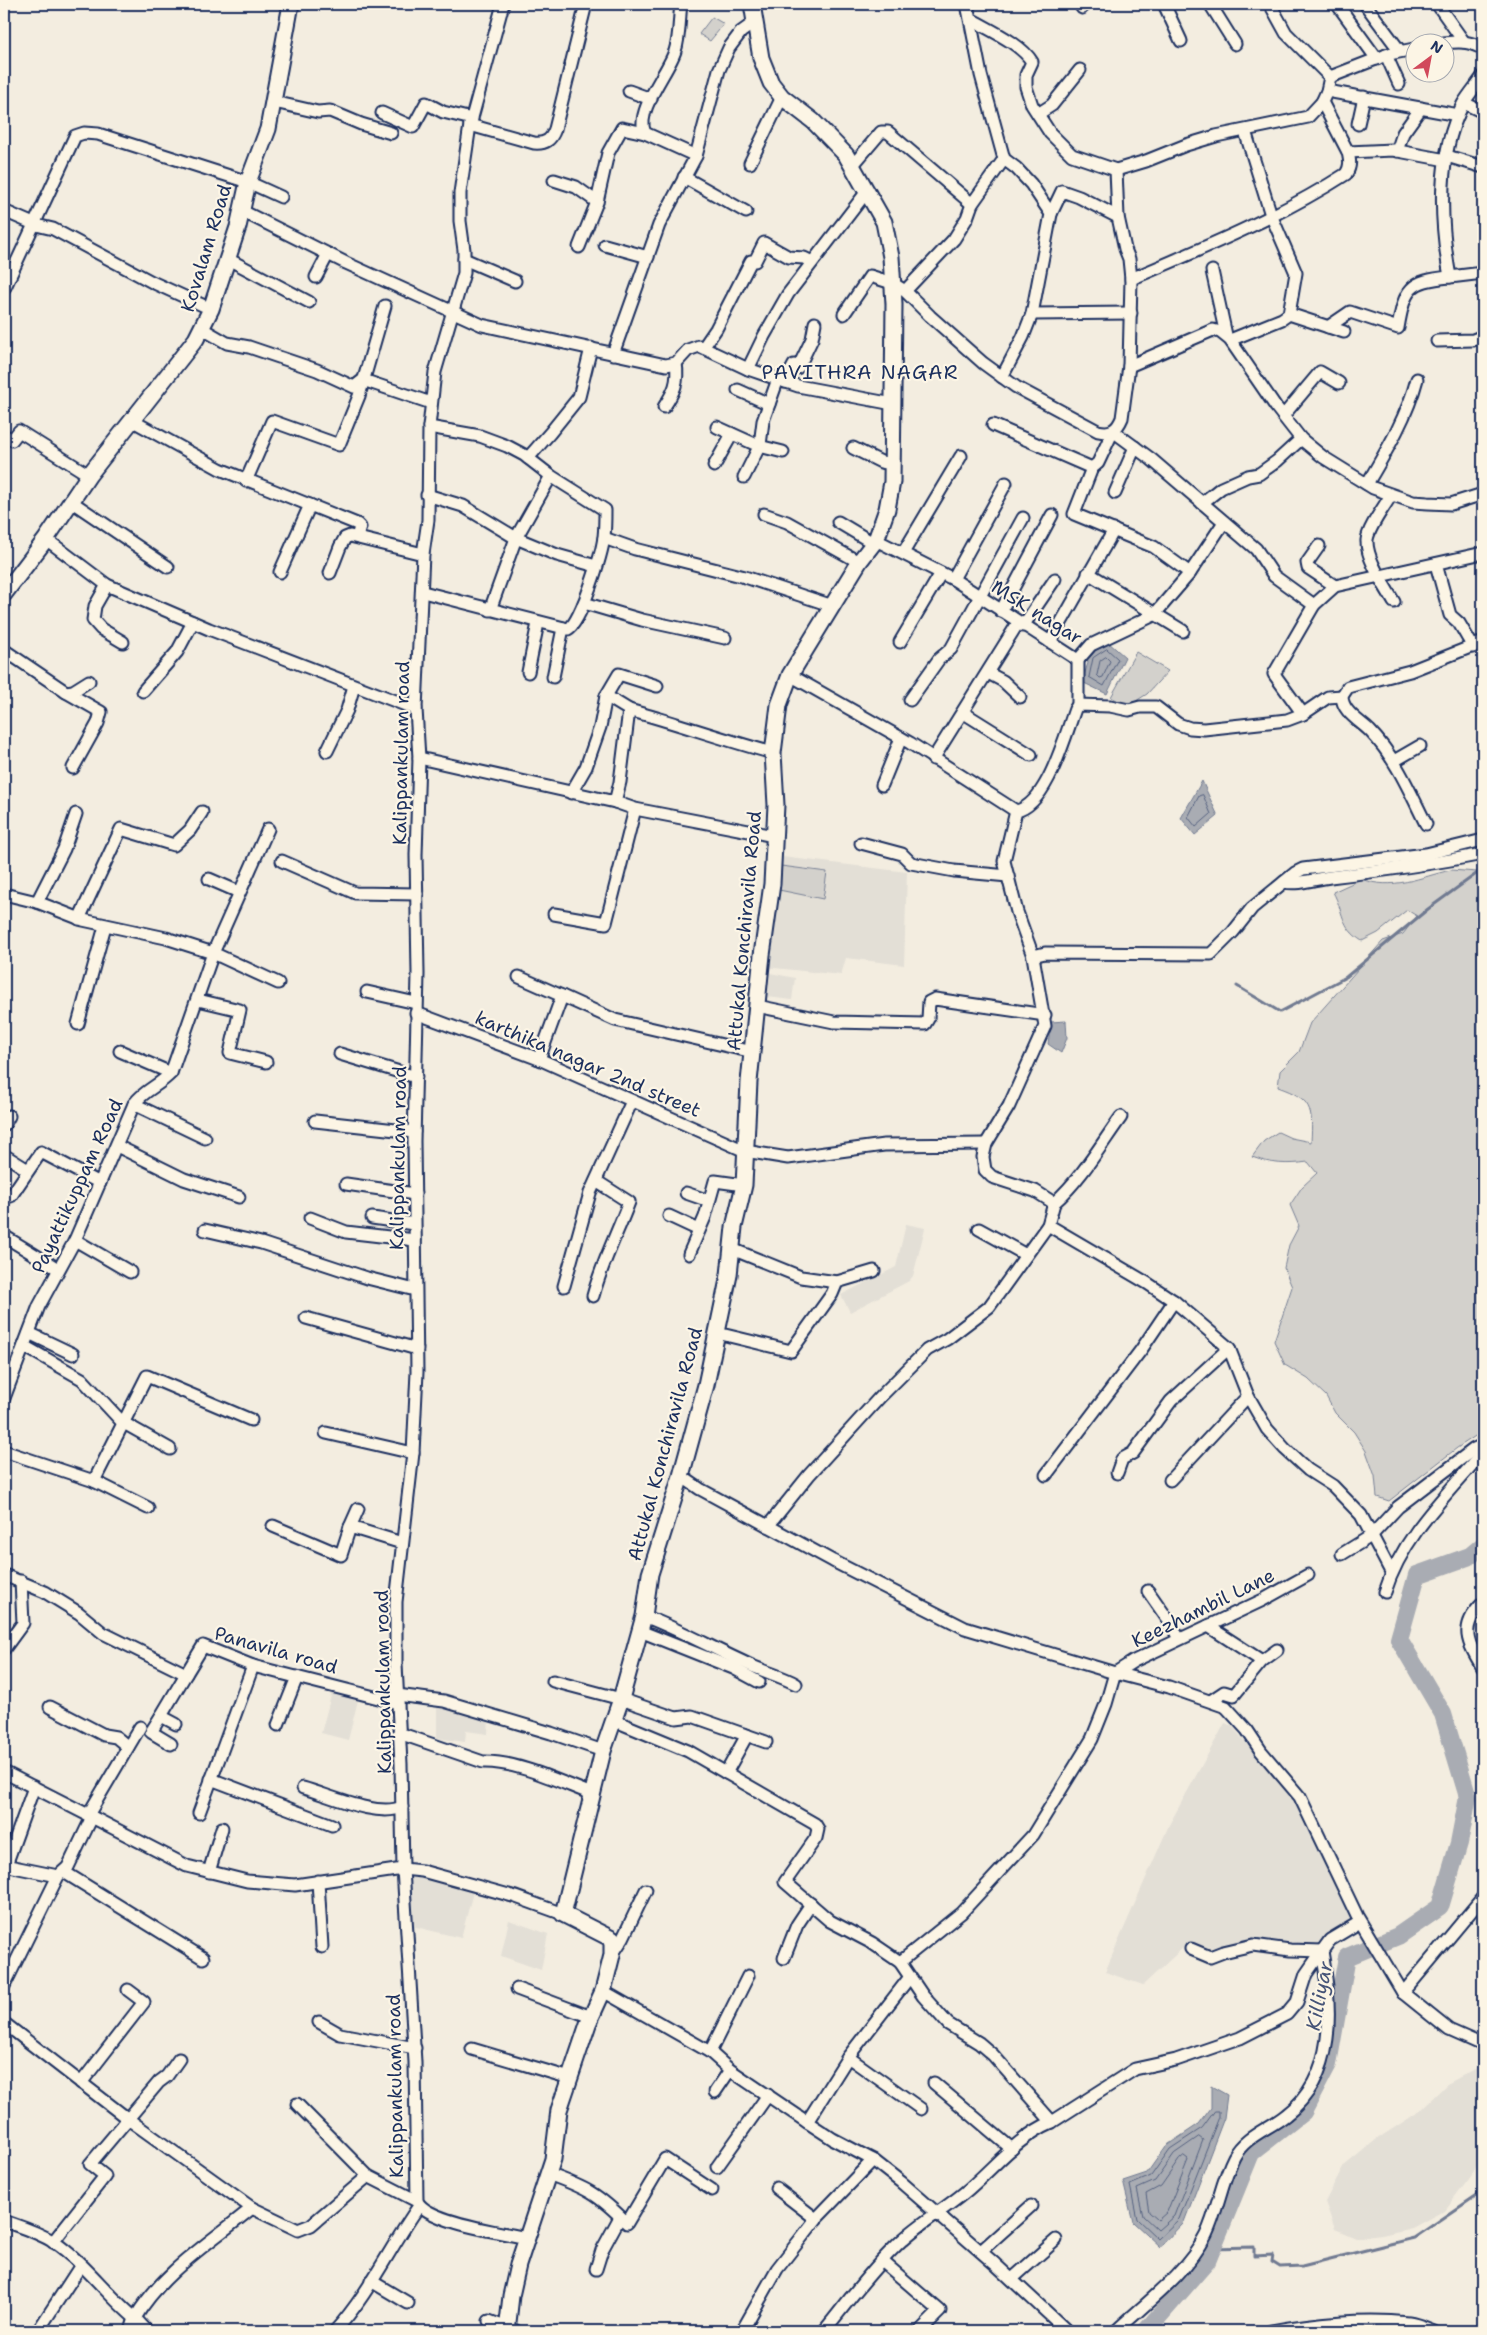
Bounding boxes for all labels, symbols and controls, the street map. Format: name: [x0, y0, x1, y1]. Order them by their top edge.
north arrow: [1404, 32, 1454, 82]
text: N: [1427, 36, 1446, 58]
street label: Kovalam Road: [175, 181, 237, 315]
district label: PAVITHRA NAGAR: [762, 359, 958, 385]
street label: MSK nagar: [987, 574, 1087, 650]
street label: Kalippankulam road: [387, 661, 415, 845]
street label: Attukal Konchiravila Road: [721, 810, 767, 1052]
street label: karthika nagar 2nd street: [471, 1005, 705, 1123]
street label: Kalippankulam road: [384, 1066, 412, 1250]
street label: Payattikuppam Road: [26, 1095, 128, 1277]
street label: Attukal Konchiravila Road: [622, 1324, 708, 1564]
street label: Keezhambil Lane: [1127, 1563, 1279, 1653]
street label: Kalippankulam road: [369, 1590, 397, 1774]
street label: Panavila road: [211, 1620, 341, 1680]
water label: Killiyar: [1300, 1959, 1339, 2033]
street label: Kalippankulam road: [381, 1994, 409, 2178]

